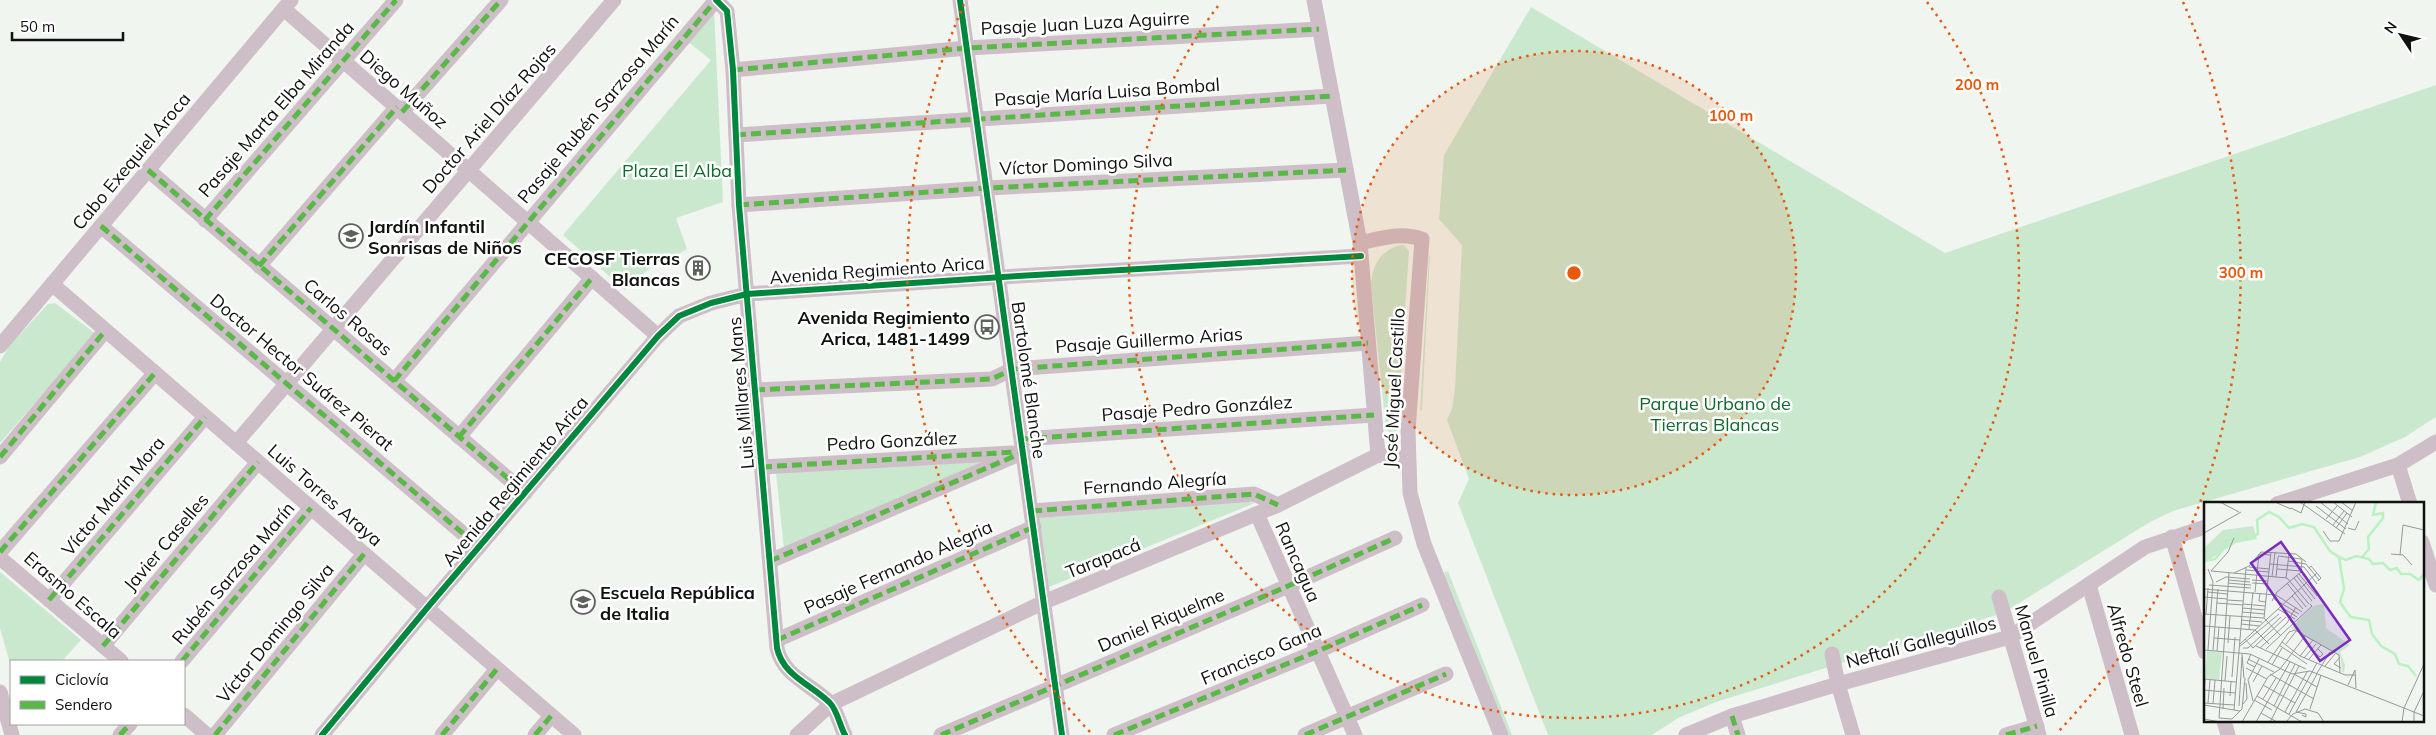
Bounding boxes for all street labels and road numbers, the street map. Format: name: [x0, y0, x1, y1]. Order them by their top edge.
street label: Pasaje Juan Luza Aguirre: [980, 6, 1190, 40]
street label: Pasaje Rubén Sarzosa Marín: [512, 10, 684, 208]
street label: Pasaje Marta Elba Miranda: [193, 16, 359, 202]
street label: Doctor Ariel Díaz Rojas: [417, 38, 561, 198]
street label: Diego Muñoz: [355, 44, 453, 134]
street label: Pasaje María Luisa Bombal: [993, 73, 1221, 111]
street label: Cabo Exequiel Aroca: [67, 88, 195, 234]
street label: Víctor Domingo Silva: [999, 148, 1173, 180]
street label: Avenida Regimiento Arica: [769, 251, 985, 289]
street label: Carlos Rosas: [299, 273, 397, 361]
street label: Doctor Hector Suárez Pierat: [206, 288, 398, 456]
street label: Bartolomé Blanche: [1007, 300, 1051, 460]
street label: José Miguel Castillo: [1378, 307, 1410, 469]
street label: Luis Millares Mans: [723, 316, 759, 470]
street label: Pasaje Guillermo Arias: [1054, 322, 1244, 358]
street label: Pasaje Pedro González: [1101, 390, 1293, 426]
street label: Avenida Regimiento Arica: [437, 391, 593, 571]
street label: Pedro González: [826, 426, 958, 456]
street label: Víctor Marín Mora: [56, 432, 170, 560]
street label: Luis Torres Araya: [263, 439, 387, 551]
street label: Fernando Alegría: [1083, 467, 1227, 499]
street label: Javier Caselles: [119, 488, 214, 595]
street label: Rubén Sarzosa Marín: [167, 497, 299, 649]
street label: Pasaje Fernando Alegria: [800, 515, 996, 619]
street label: Rancagua: [1270, 518, 1326, 606]
street label: Tarapacá: [1062, 533, 1144, 583]
street label: Erasmo Escala: [20, 546, 126, 644]
street label: Víctor Domingo Silva: [211, 558, 339, 708]
street label: Daniel Riquelme: [1094, 583, 1228, 657]
street label: Alfredo Steel: [2102, 600, 2154, 710]
street label: Manuel Pinilla: [2010, 602, 2064, 720]
street label: Neftalí Galleguillos: [1843, 611, 1999, 673]
street label: Francisco Gana: [1197, 618, 1325, 690]

